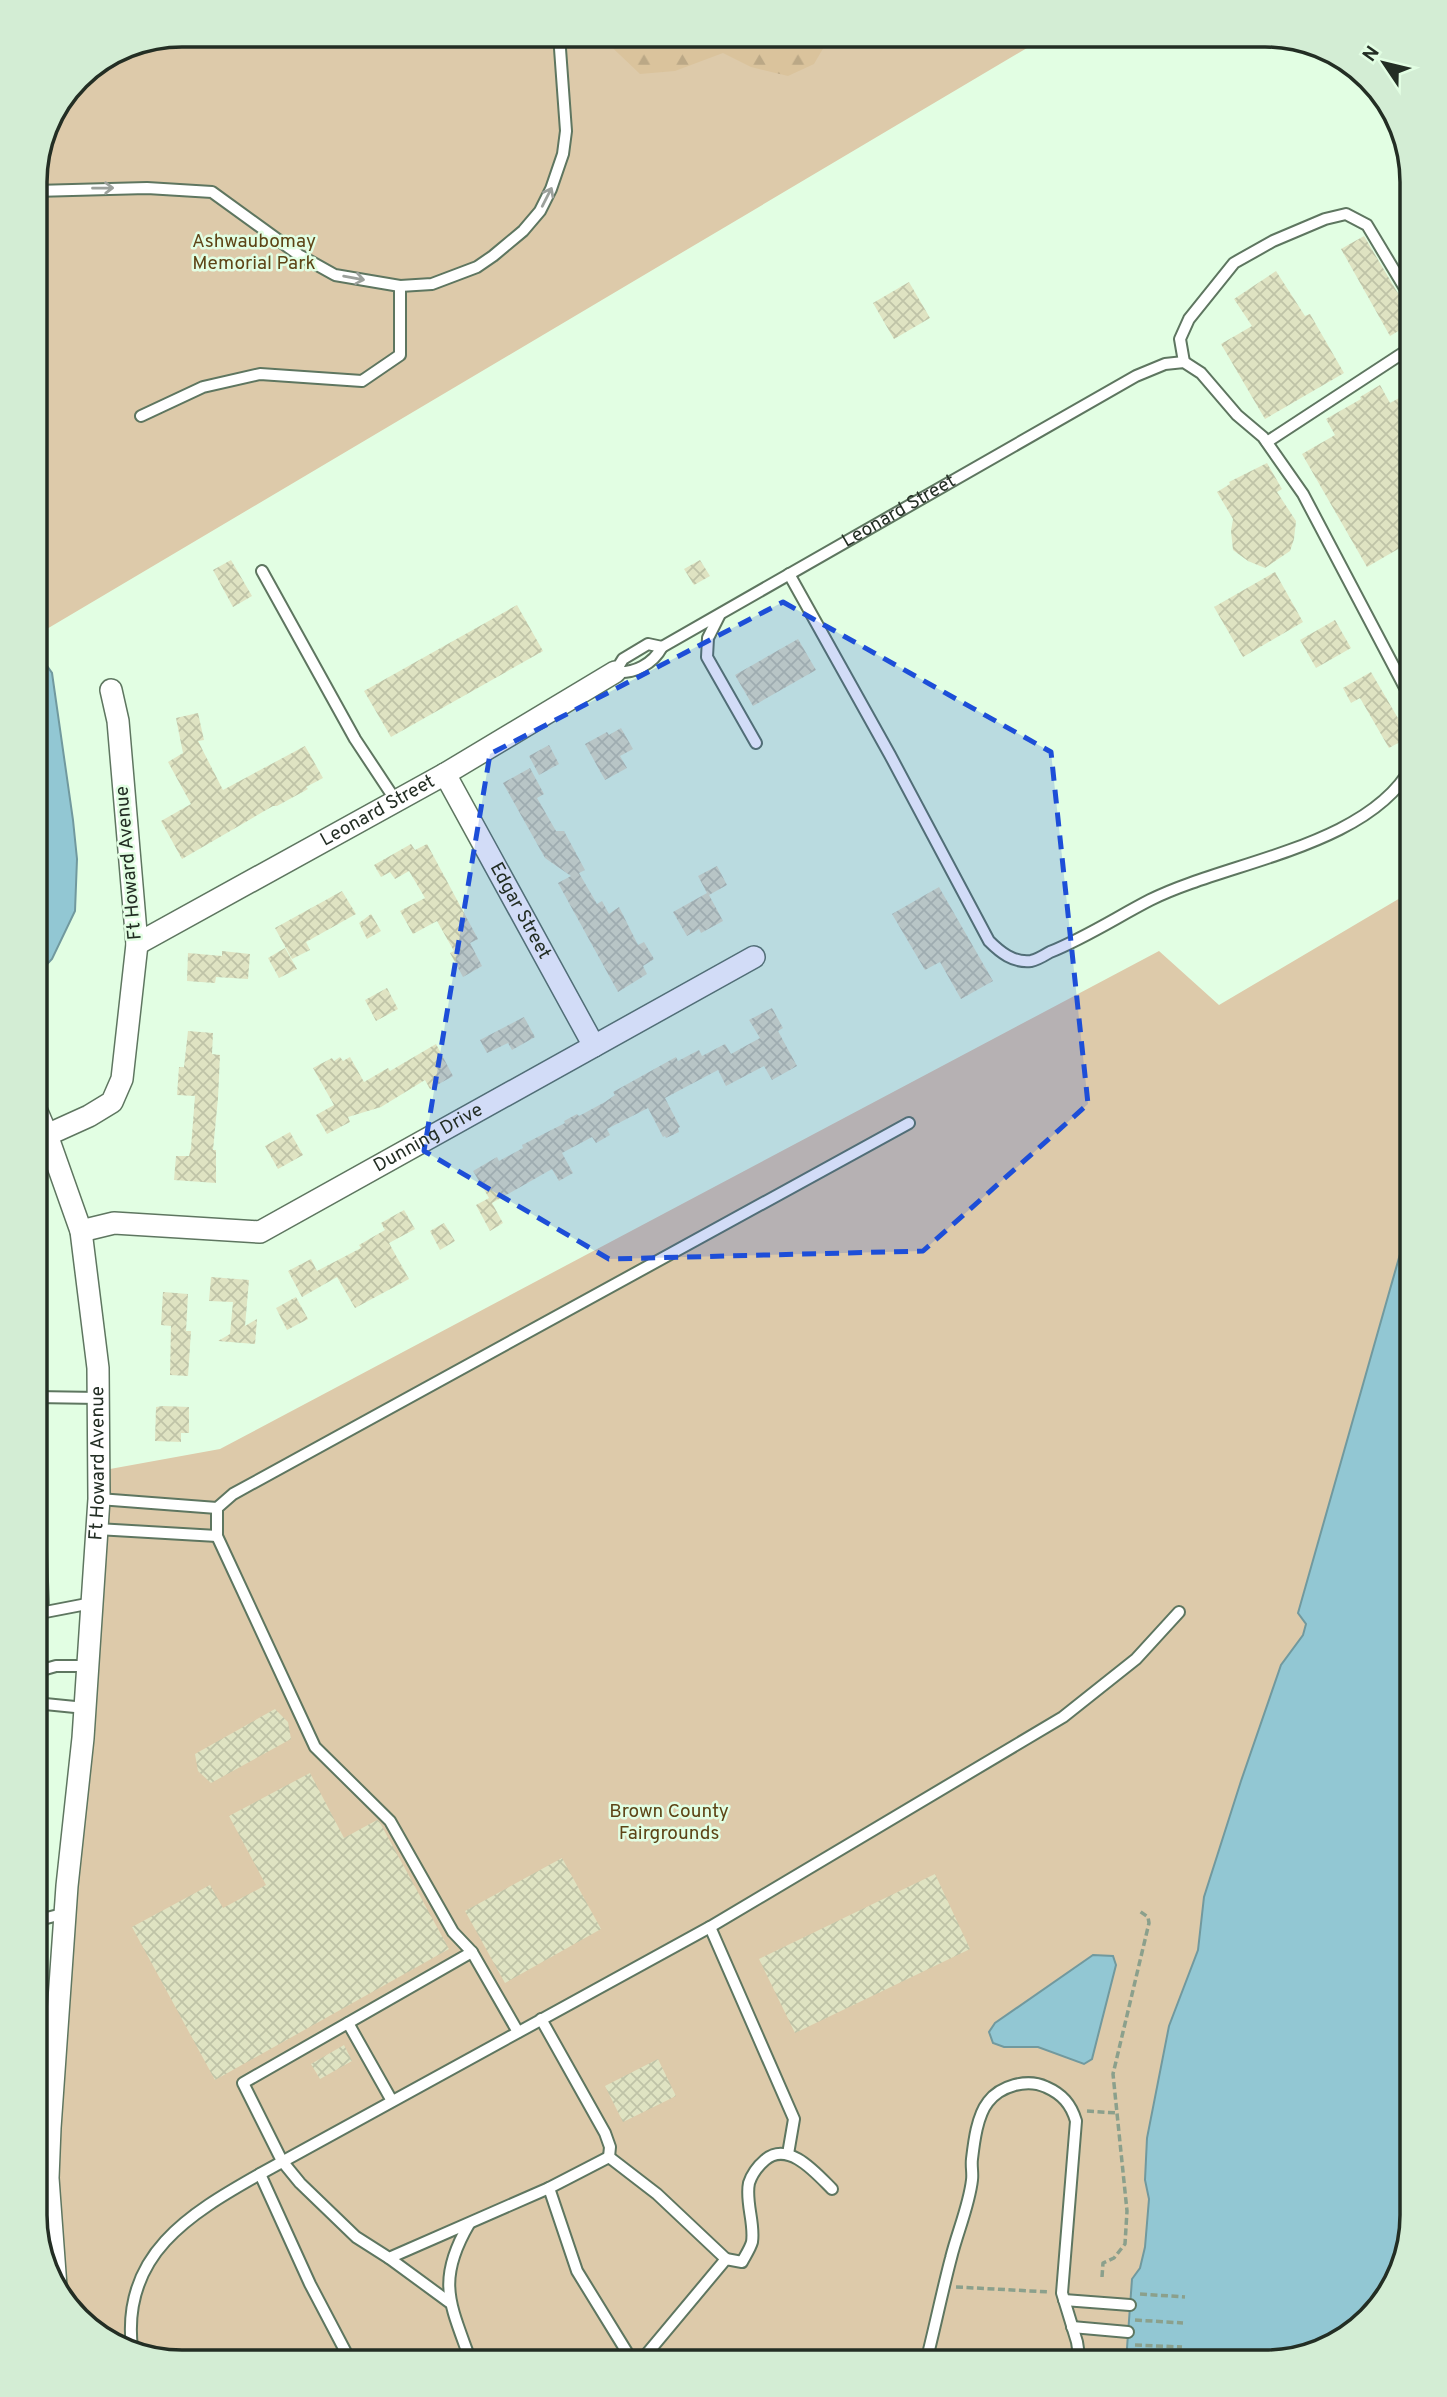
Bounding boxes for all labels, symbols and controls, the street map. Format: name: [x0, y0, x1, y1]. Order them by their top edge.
north arrow: [1349, 28, 1419, 98]
text: N: [1358, 42, 1385, 67]
one-way arrow: [92, 181, 115, 195]
one-way arrow: [540, 187, 554, 208]
park label: Ashwaubomay Memorial Park: [192, 230, 316, 276]
one-way arrow: [342, 272, 365, 285]
street label: Leonard Street: [838, 470, 960, 553]
street label: Leonard Street: [316, 770, 439, 852]
street label: Ft Howard Avenue: [110, 785, 148, 941]
street label: Edgar Street: [484, 858, 556, 963]
street label: Dunning Drive: [370, 1098, 487, 1178]
street label: Ft Howard Avenue: [84, 1386, 111, 1541]
park label: Brown County Fairgrounds: [609, 1800, 729, 1846]

